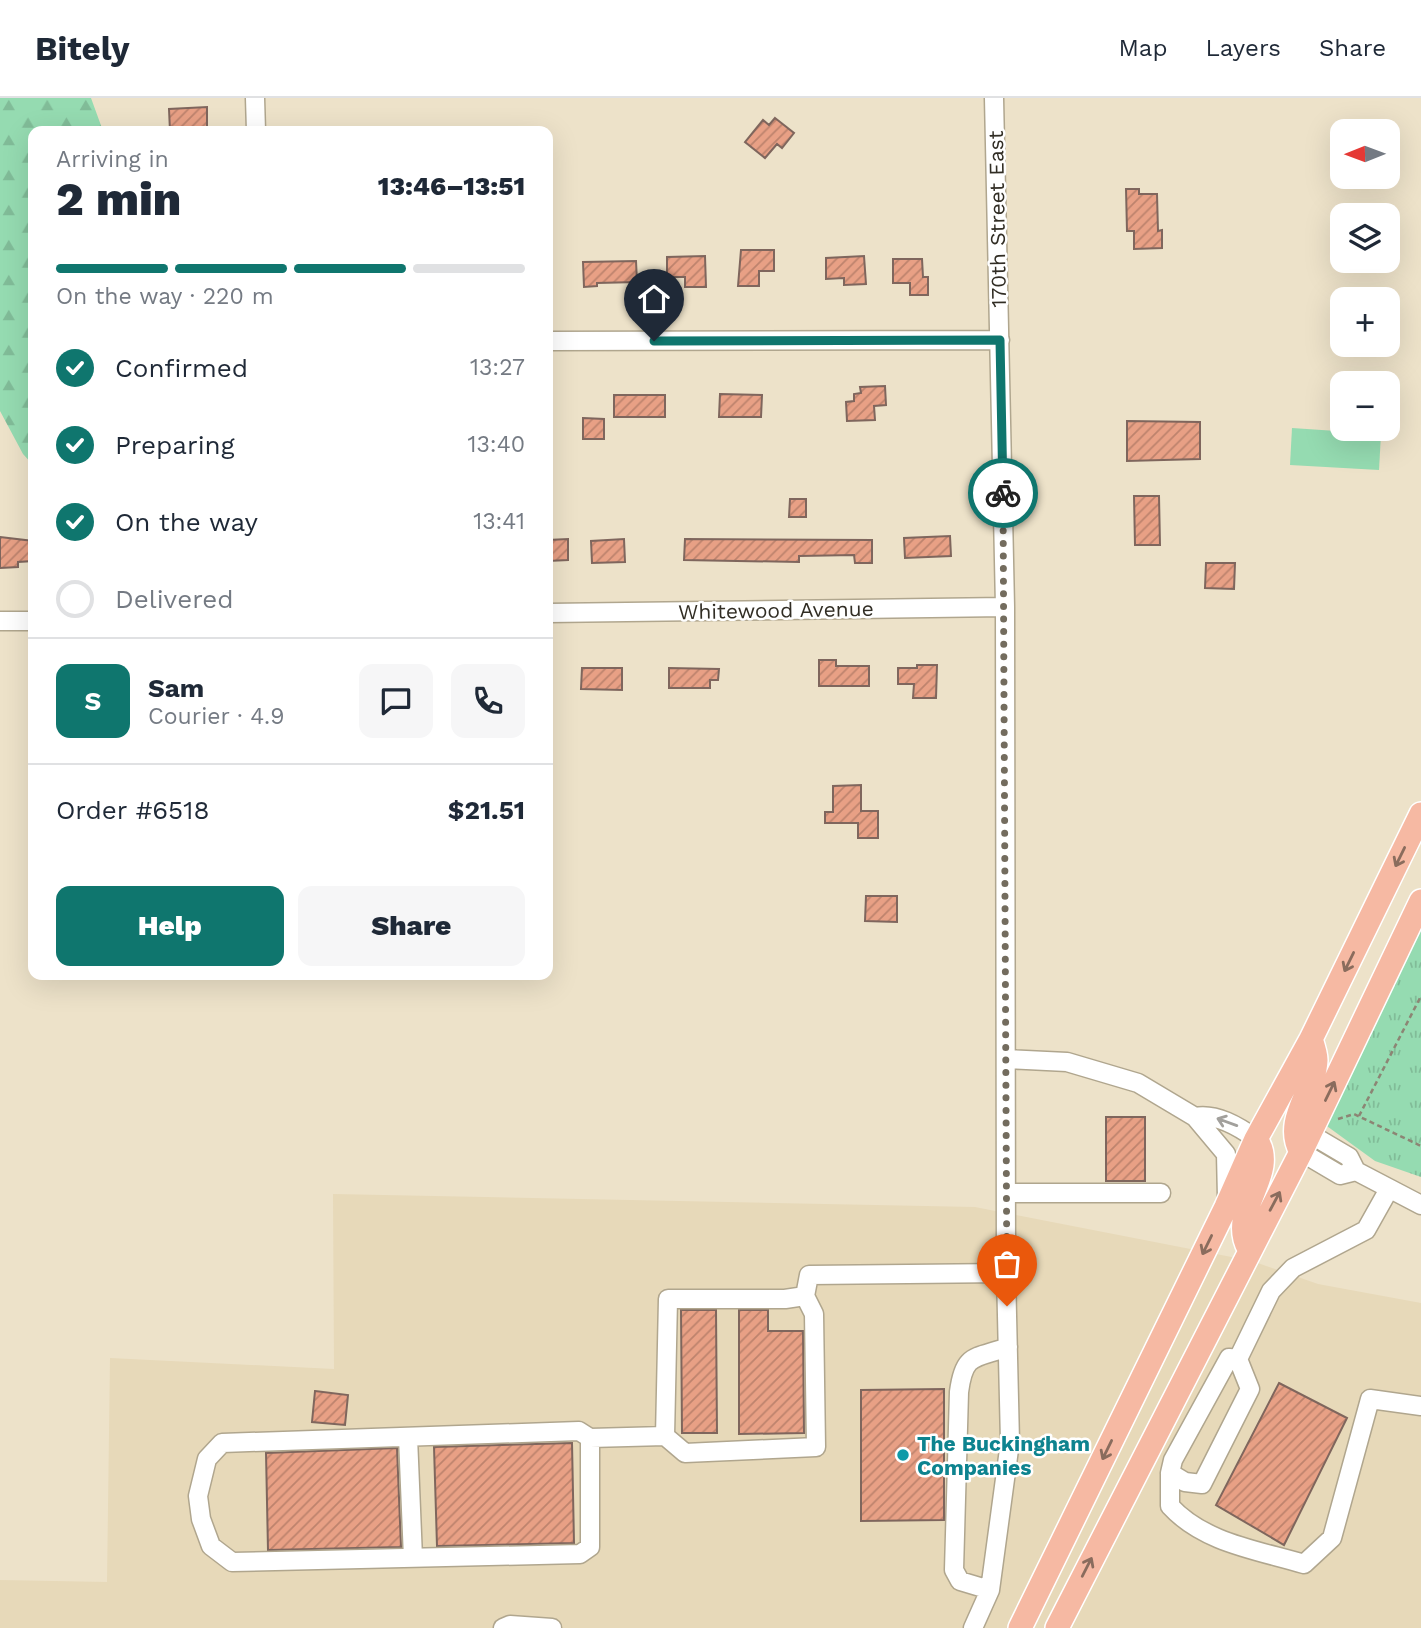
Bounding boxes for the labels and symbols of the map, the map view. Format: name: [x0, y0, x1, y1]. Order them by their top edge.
north arrow: [1330, 119, 1400, 189]
street label: 170th Street East: [983, 130, 1011, 308]
pin: [624, 269, 684, 341]
courier: [968, 458, 1038, 528]
street label: Whitewood Avenue: [678, 596, 874, 624]
one-way arrow: [1392, 846, 1406, 867]
one-way arrow: [1341, 951, 1355, 972]
one-way arrow: [1325, 1080, 1338, 1101]
one-way arrow: [1216, 1115, 1238, 1128]
one-way arrow: [1268, 1191, 1282, 1211]
pin: [977, 1234, 1037, 1306]
one-way arrow: [1200, 1234, 1214, 1255]
place label: The Buckingham Companies: [917, 1431, 1090, 1480]
one-way arrow: [1100, 1439, 1114, 1460]
marker: The Buckingham Companies: [895, 1447, 911, 1463]
one-way arrow: [1081, 1557, 1095, 1578]

